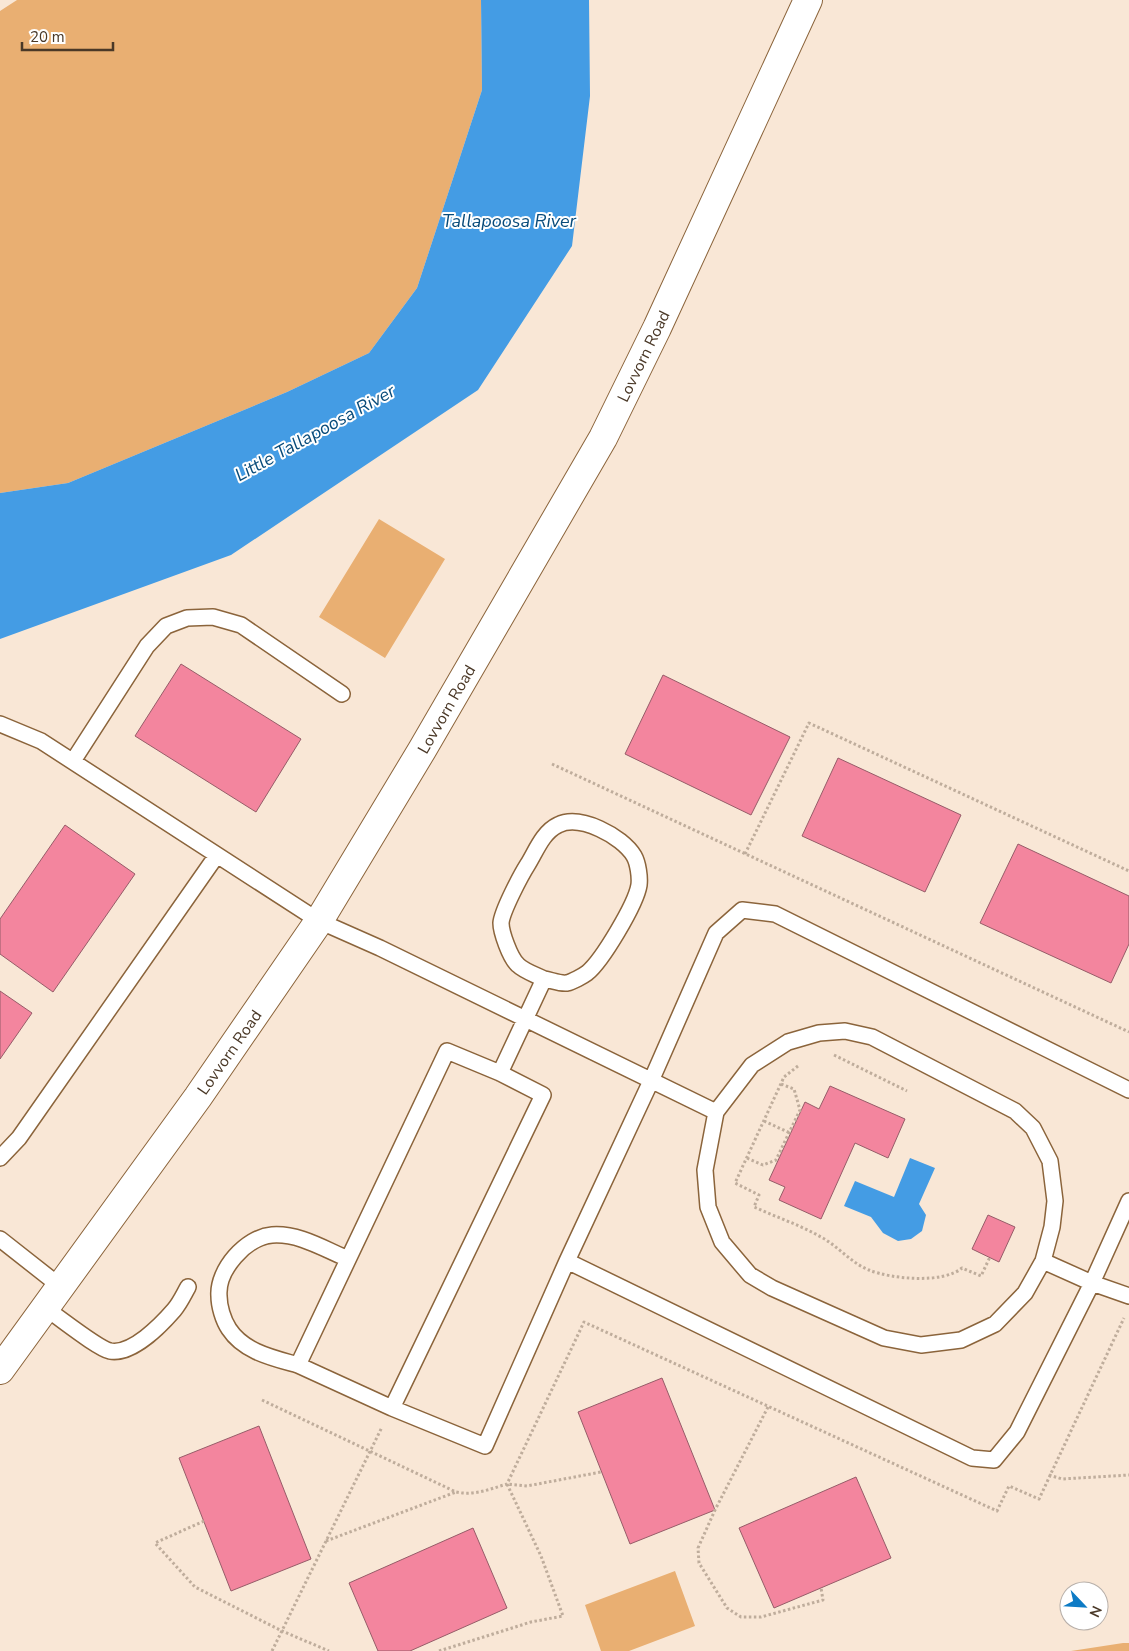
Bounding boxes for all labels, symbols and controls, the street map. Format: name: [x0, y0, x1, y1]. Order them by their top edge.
scale bar: [22, 20, 114, 52]
text: 20 m: [30, 27, 65, 47]
water label: Tallapoosa River: [442, 209, 577, 233]
street label: Lovvorn Road: [612, 307, 676, 406]
water label: Little Tallapoosa River: [231, 379, 400, 487]
street label: Lovvorn Road: [413, 661, 481, 758]
street label: Lovvorn Road: [192, 1006, 267, 1099]
north arrow: [1059, 1581, 1109, 1631]
text: N: [1085, 1603, 1106, 1620]

